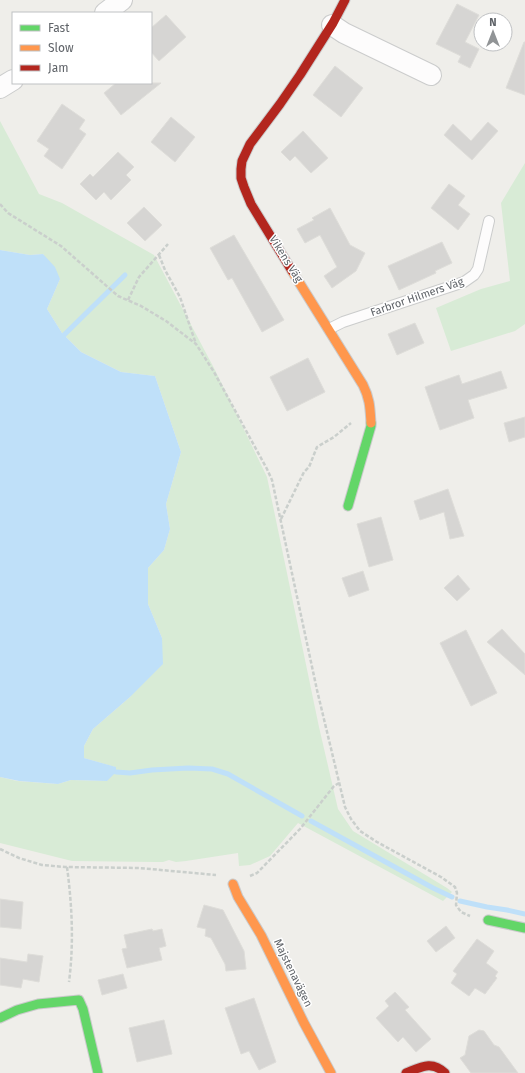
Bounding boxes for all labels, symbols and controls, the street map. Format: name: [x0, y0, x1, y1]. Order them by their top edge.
legend: [12, 12, 152, 84]
north arrow: [473, 12, 513, 52]
text: N: [489, 16, 497, 29]
text: Fast: [48, 21, 70, 35]
text: Slow: [48, 41, 74, 55]
text: Jam: [48, 61, 68, 75]
street label: Vikens Väg: [267, 233, 306, 285]
street label: Farbror Hilmers Väg: [369, 275, 466, 319]
street label: Majstenavägen: [271, 937, 315, 1009]

